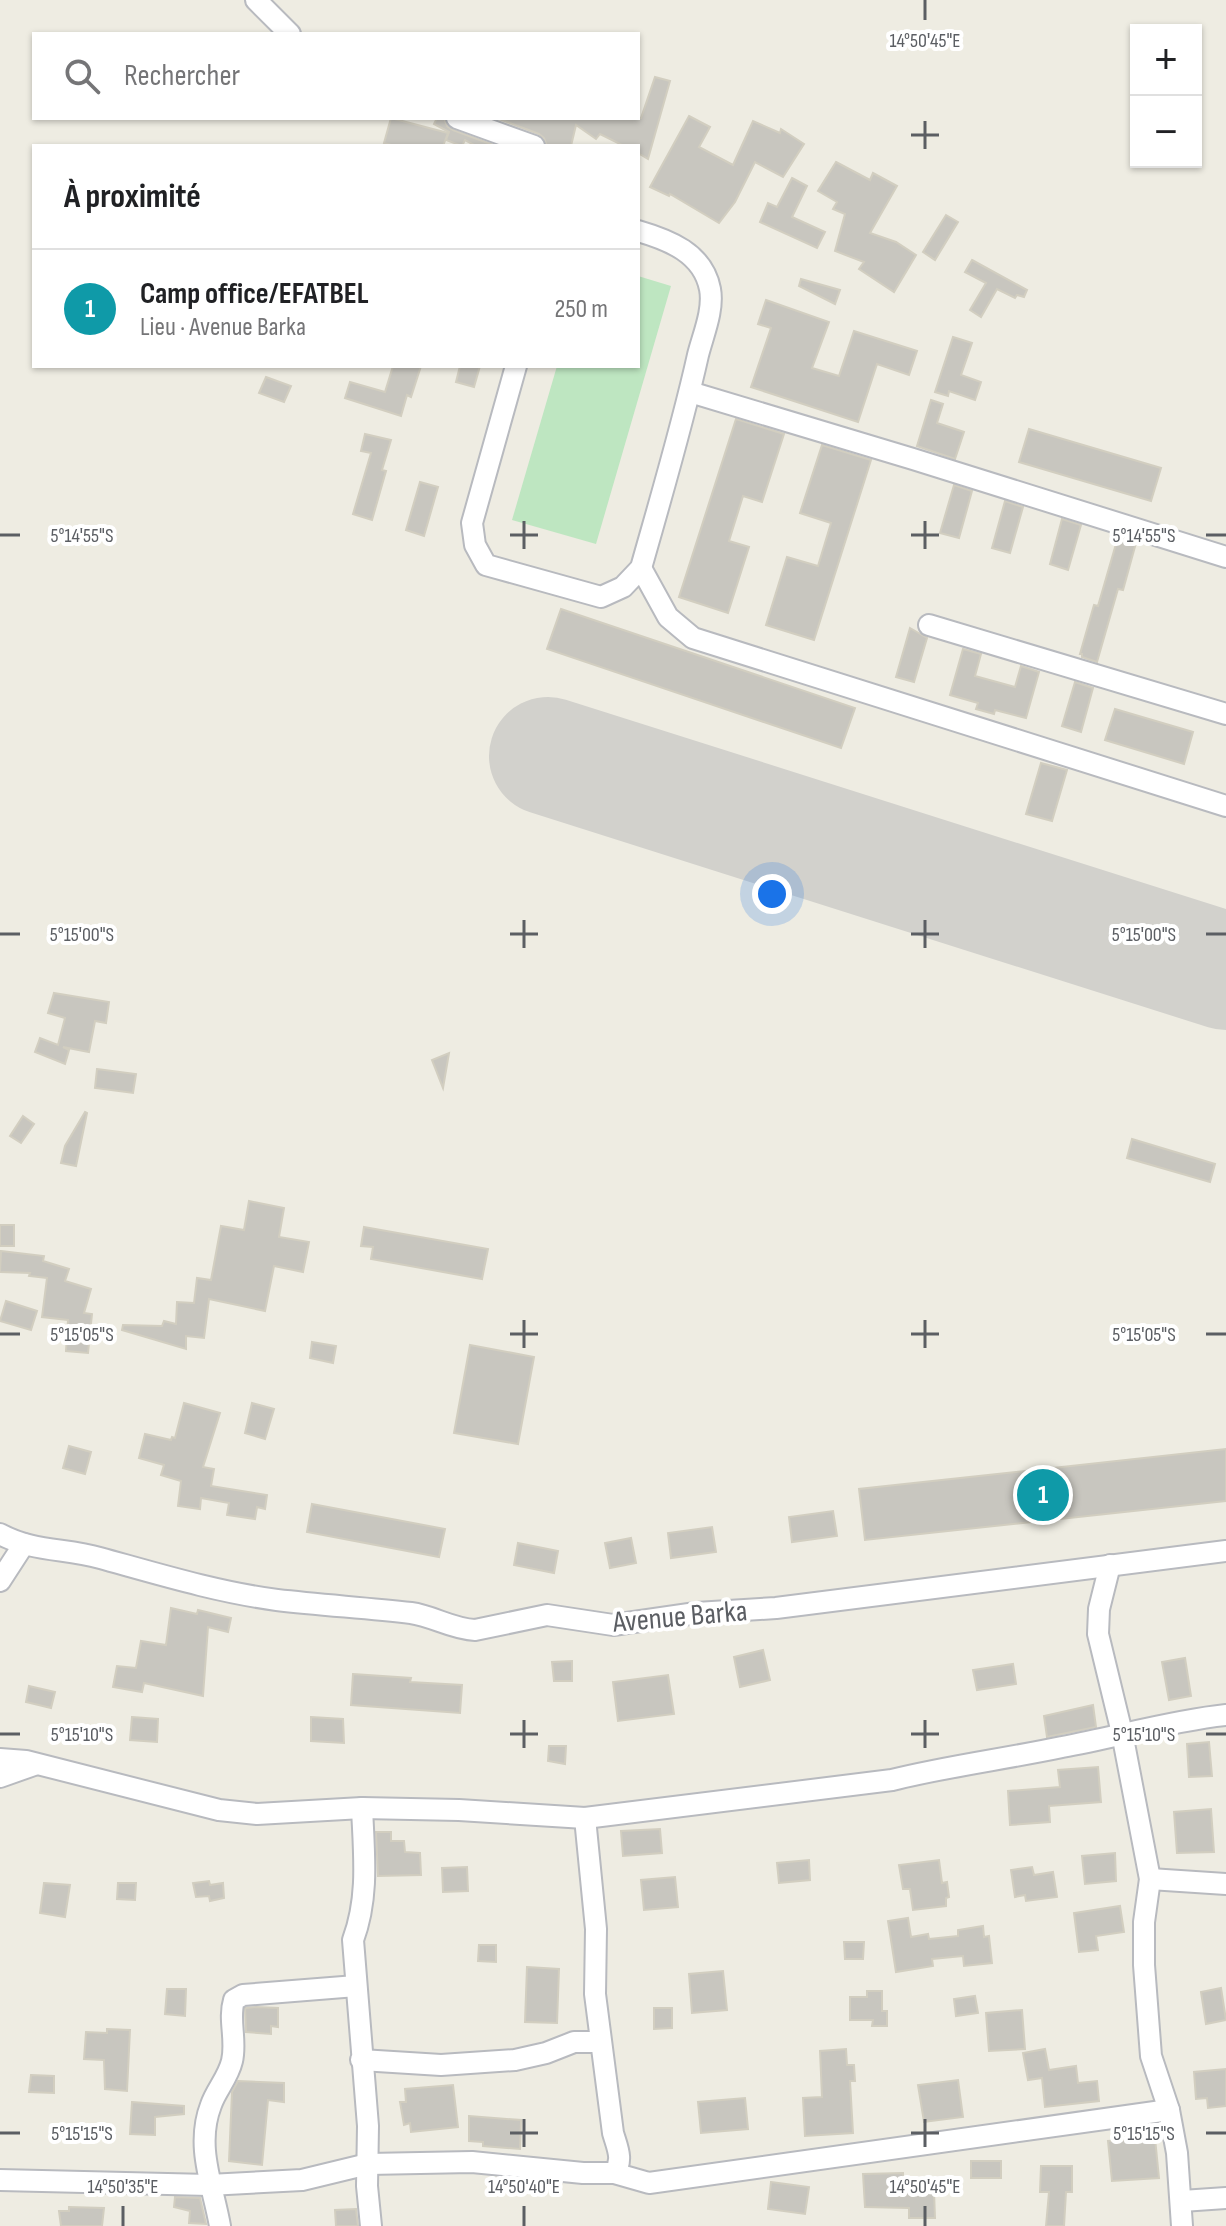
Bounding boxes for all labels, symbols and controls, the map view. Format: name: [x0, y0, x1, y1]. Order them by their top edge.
map controls: [1130, 24, 1202, 168]
button: +: [1130, 24, 1202, 96]
text: 14°50'45"E: [889, 29, 961, 53]
search box: [32, 32, 640, 120]
icon: search: [60, 54, 104, 98]
text: Rechercher: [124, 58, 240, 94]
button: −: [1130, 96, 1202, 168]
text: À proximité: [64, 176, 201, 217]
text: Camp office/EFATBEL: [140, 276, 368, 312]
text: 1: [85, 294, 95, 325]
text: 250 m: [554, 294, 608, 325]
text: Lieu · Avenue Barka: [140, 312, 306, 343]
text: 5°14'55"S: [51, 524, 113, 548]
text: 5°14'55"S: [1113, 524, 1175, 548]
your location: [752, 874, 792, 914]
text: 5°15'00"S: [50, 923, 114, 947]
text: 5°15'00"S: [1112, 923, 1176, 947]
text: 5°15'05"S: [50, 1323, 114, 1347]
text: 5°15'05"S: [1112, 1323, 1176, 1347]
pin: 1: [1017, 1465, 1069, 1525]
street label: Avenue Barka: [610, 1593, 749, 1641]
text: 5°15'10"S: [51, 1723, 113, 1747]
text: 5°15'10"S: [1113, 1723, 1175, 1747]
text: 5°15'15"S: [51, 2122, 113, 2146]
text: 5°15'15"S: [1113, 2122, 1175, 2146]
text: 14°50'35"E: [87, 2175, 159, 2199]
text: 14°50'40"E: [488, 2175, 560, 2199]
text: 14°50'45"E: [889, 2175, 961, 2199]

